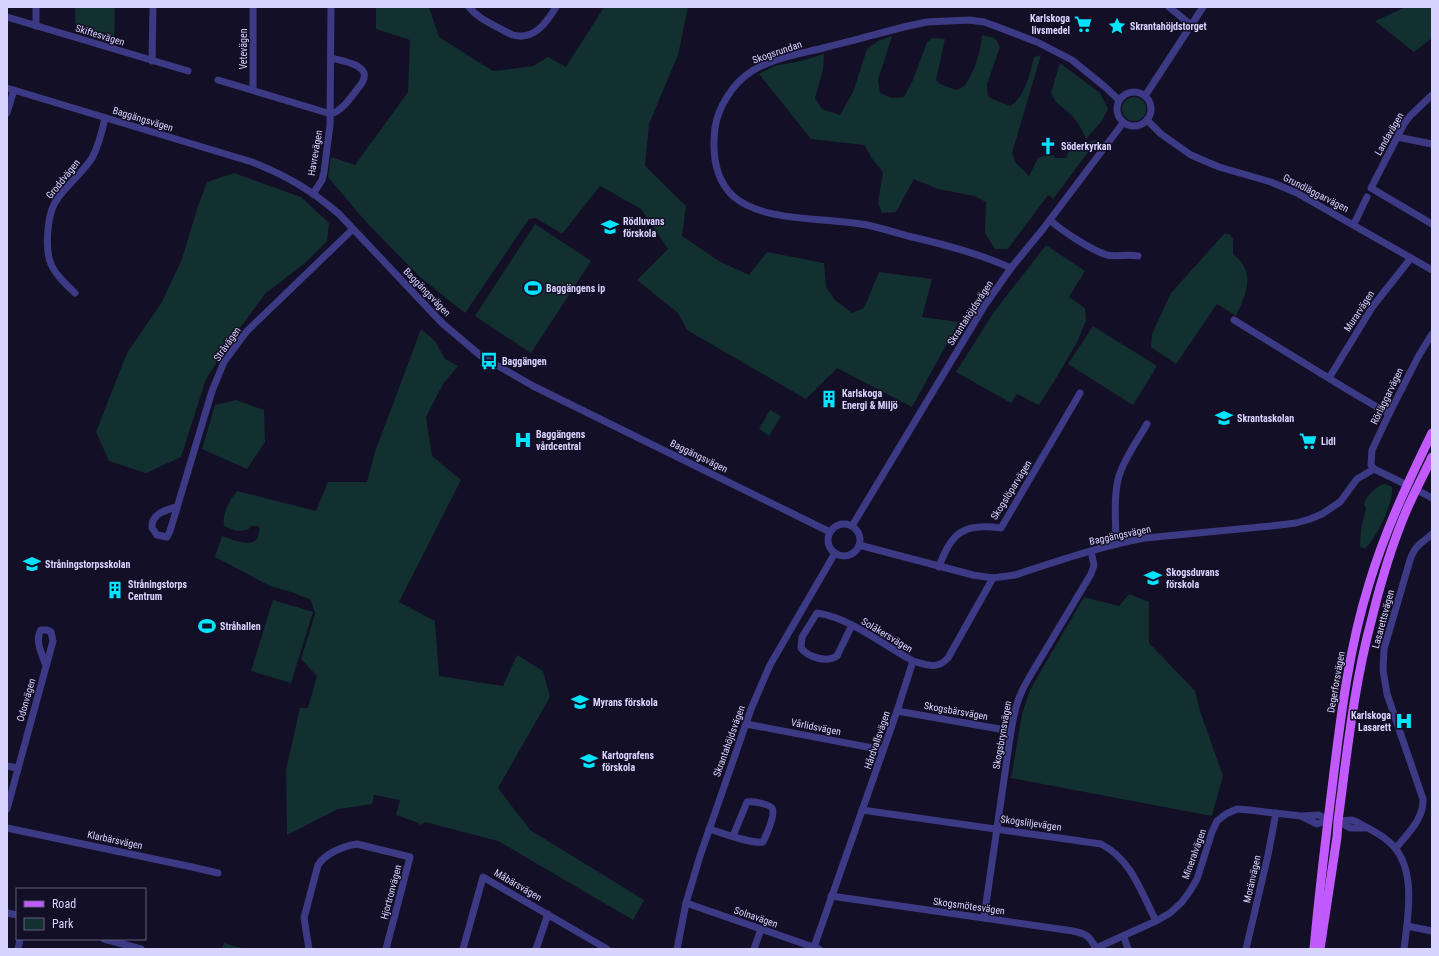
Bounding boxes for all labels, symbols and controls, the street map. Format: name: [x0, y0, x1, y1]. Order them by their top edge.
place label: Karlskoga livsmedel: [1030, 13, 1070, 36]
supermarket icon: Karlskoga livsmedel: [1073, 14, 1093, 34]
place icon: Skrantahöjdstorget: [1107, 16, 1127, 36]
place label: Skrantahöjdstorget: [1130, 21, 1207, 32]
street label: Skiftesvägen: [74, 22, 126, 48]
street label: Vetevägen: [238, 28, 249, 70]
street label: Skogsrundan: [751, 38, 803, 66]
street label: Baggängsvägen: [111, 105, 175, 133]
street label: Landavägen: [1372, 111, 1406, 157]
street label: Havrevägen: [306, 129, 324, 177]
church icon: Söderkyrkan: [1038, 136, 1058, 156]
place label: Söderkyrkan: [1061, 141, 1111, 152]
street label: Groddvägen: [44, 157, 82, 201]
street label: Grundläggarvägen: [1281, 172, 1351, 214]
place label: Rödluvans förskola: [623, 216, 665, 239]
school or university icon: Rödluvans förskola: [600, 217, 620, 237]
street label: Baggängsvägen: [401, 266, 453, 318]
sports icon: Baggängens ip: [523, 278, 543, 298]
street label: Skrantahöjdsvägen: [945, 278, 995, 347]
place label: Baggängens ip: [546, 283, 605, 294]
street label: Murarvägen: [1342, 288, 1376, 334]
street label: Stråvägen: [211, 325, 243, 363]
bus stop icon: Baggängen: [479, 351, 499, 371]
place label: Baggängen: [502, 356, 547, 367]
street label: Rörläggarvägen: [1369, 366, 1406, 426]
place label: Karlskoga Energi & Miljö: [842, 388, 898, 411]
building icon: Karlskoga Energi & Miljö: [819, 389, 839, 409]
school or university icon: Skrantaskolan: [1214, 408, 1234, 428]
place label: Skrantaskolan: [1237, 413, 1294, 424]
place label: Baggängens vårdcentral: [536, 429, 586, 452]
hospital icon: Baggängens vårdcentral: [513, 430, 533, 450]
supermarket icon: Lidl: [1298, 431, 1318, 451]
place label: Lidl: [1321, 436, 1336, 447]
street label: Baggängsvägen: [668, 437, 730, 475]
street label: Skogslöparvägen: [988, 458, 1034, 522]
street label: Baggängsvägen: [1088, 523, 1152, 547]
school or university icon: Stråningstorpsskolan: [22, 554, 42, 574]
place label: Stråningstorpsskolan: [45, 559, 131, 570]
place label: Skogsduvans förskola: [1166, 567, 1220, 590]
school or university icon: Skogsduvans förskola: [1143, 568, 1163, 588]
place label: Stråningstorps Centrum: [128, 579, 187, 602]
building icon: Stråningstorps Centrum: [105, 580, 125, 600]
street label: Lasarettsvägen: [1370, 588, 1396, 650]
street label: Solåkersvägen: [860, 615, 915, 655]
sports icon: Stråhallen: [197, 616, 217, 636]
place label: Stråhallen: [220, 621, 261, 632]
street label: Degerforsvägen: [1325, 650, 1347, 714]
street label: Odonvägen: [15, 677, 37, 723]
school or university icon: Myrans förskola: [570, 692, 590, 712]
place label: Myrans förskola: [593, 697, 658, 708]
street label: Skogsbärsvägen: [923, 700, 989, 722]
street label: Skogsbrynsvägen: [991, 700, 1013, 770]
street label: Skrantahöjdsvägen: [711, 704, 747, 778]
street label: Hårdvallsvägen: [862, 709, 892, 770]
place label: Karlskoga Lasarett: [1351, 710, 1391, 733]
hospital icon: Karlskoga Lasarett: [1394, 711, 1414, 731]
street label: Vårlidsvägen: [790, 717, 842, 737]
place label: Kartografens förskola: [602, 750, 654, 773]
school or university icon: Kartografens förskola: [579, 751, 599, 771]
street label: Skogsliljevägen: [1000, 813, 1062, 833]
street label: Mineralvägen: [1180, 827, 1208, 881]
street label: Klarbärsvägen: [86, 829, 144, 851]
street label: Moränvägen: [1241, 854, 1263, 904]
street label: Hjortronvägen: [378, 863, 404, 920]
street label: Måbärsvägen: [492, 867, 544, 903]
legend: [16, 888, 146, 940]
street label: Skogsmötesvägen: [932, 896, 1006, 917]
text: Road: [52, 897, 76, 911]
street label: Solnavägen: [733, 904, 779, 930]
text: Park: [52, 917, 74, 931]

